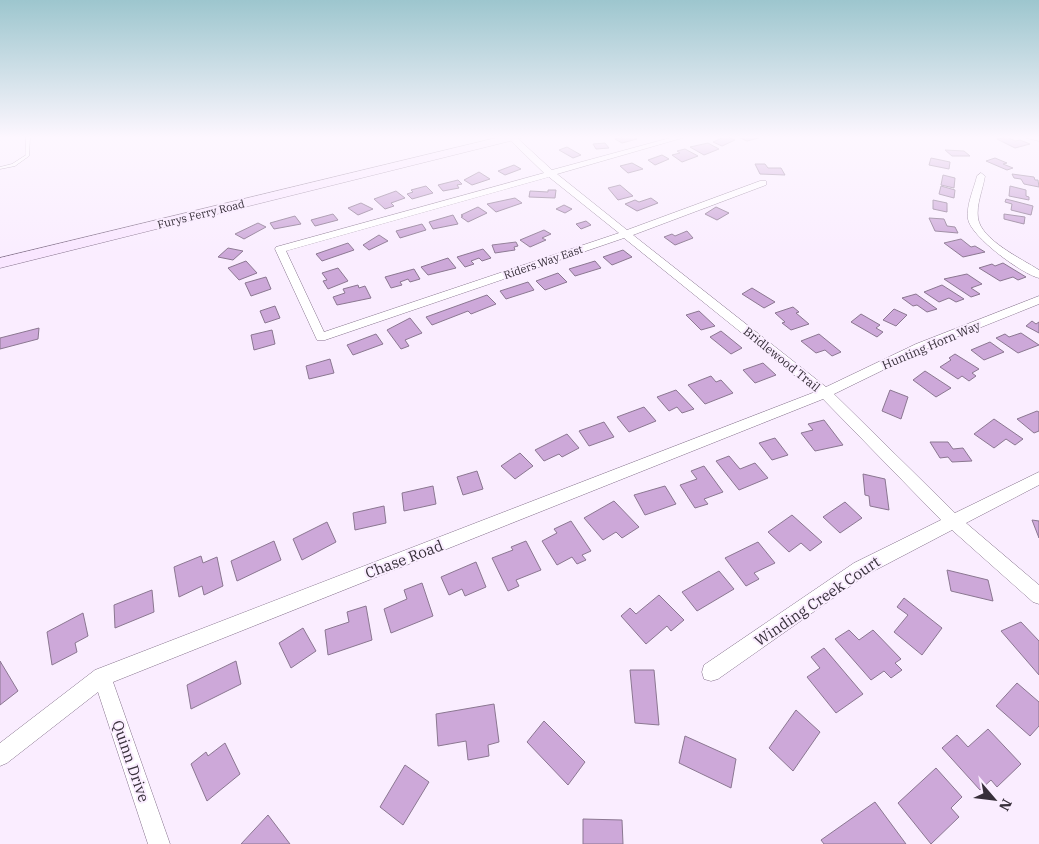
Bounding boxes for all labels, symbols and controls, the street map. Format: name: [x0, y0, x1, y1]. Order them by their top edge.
street label: Furys Ferry Road: [156, 196, 246, 232]
street label: Riders Way East: [502, 242, 585, 282]
street label: Hunting Horn Way: [880, 317, 983, 372]
street label: Bridlewood Trail: [741, 323, 824, 395]
street label: Chase Road: [362, 535, 446, 583]
street label: Winding Creek Court: [751, 552, 883, 650]
street label: Quinn Drive: [108, 718, 154, 804]
north arrow: [969, 774, 1019, 824]
text: N: [995, 796, 1016, 814]

